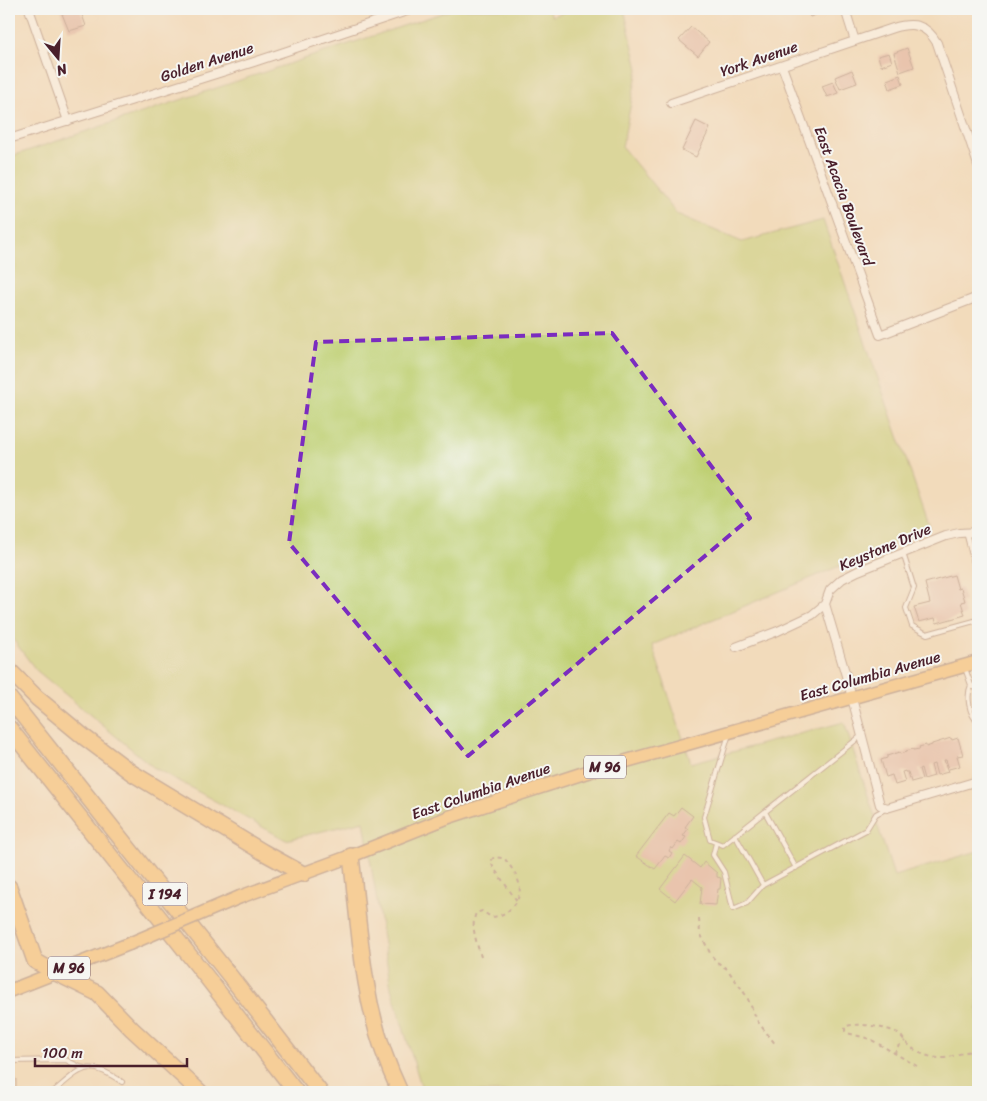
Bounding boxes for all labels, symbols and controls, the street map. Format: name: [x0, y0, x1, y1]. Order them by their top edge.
north arrow: [32, 32, 82, 82]
street label: York Avenue: [717, 33, 802, 84]
street label: Golden Avenue: [157, 35, 257, 89]
text: N: [53, 56, 71, 83]
street label: East Acacia Boulevard: [807, 123, 882, 270]
street label: Keystone Drive: [835, 516, 936, 578]
street label: East Columbia Avenue: [796, 643, 944, 709]
street label: East Columbia Avenue: [408, 755, 554, 827]
road number: M 96: [584, 756, 626, 779]
road number: I 194: [142, 882, 188, 906]
road number: M 96: [48, 956, 90, 980]
scale bar: [35, 1036, 188, 1068]
text: 100 m: [42, 1040, 83, 1066]

